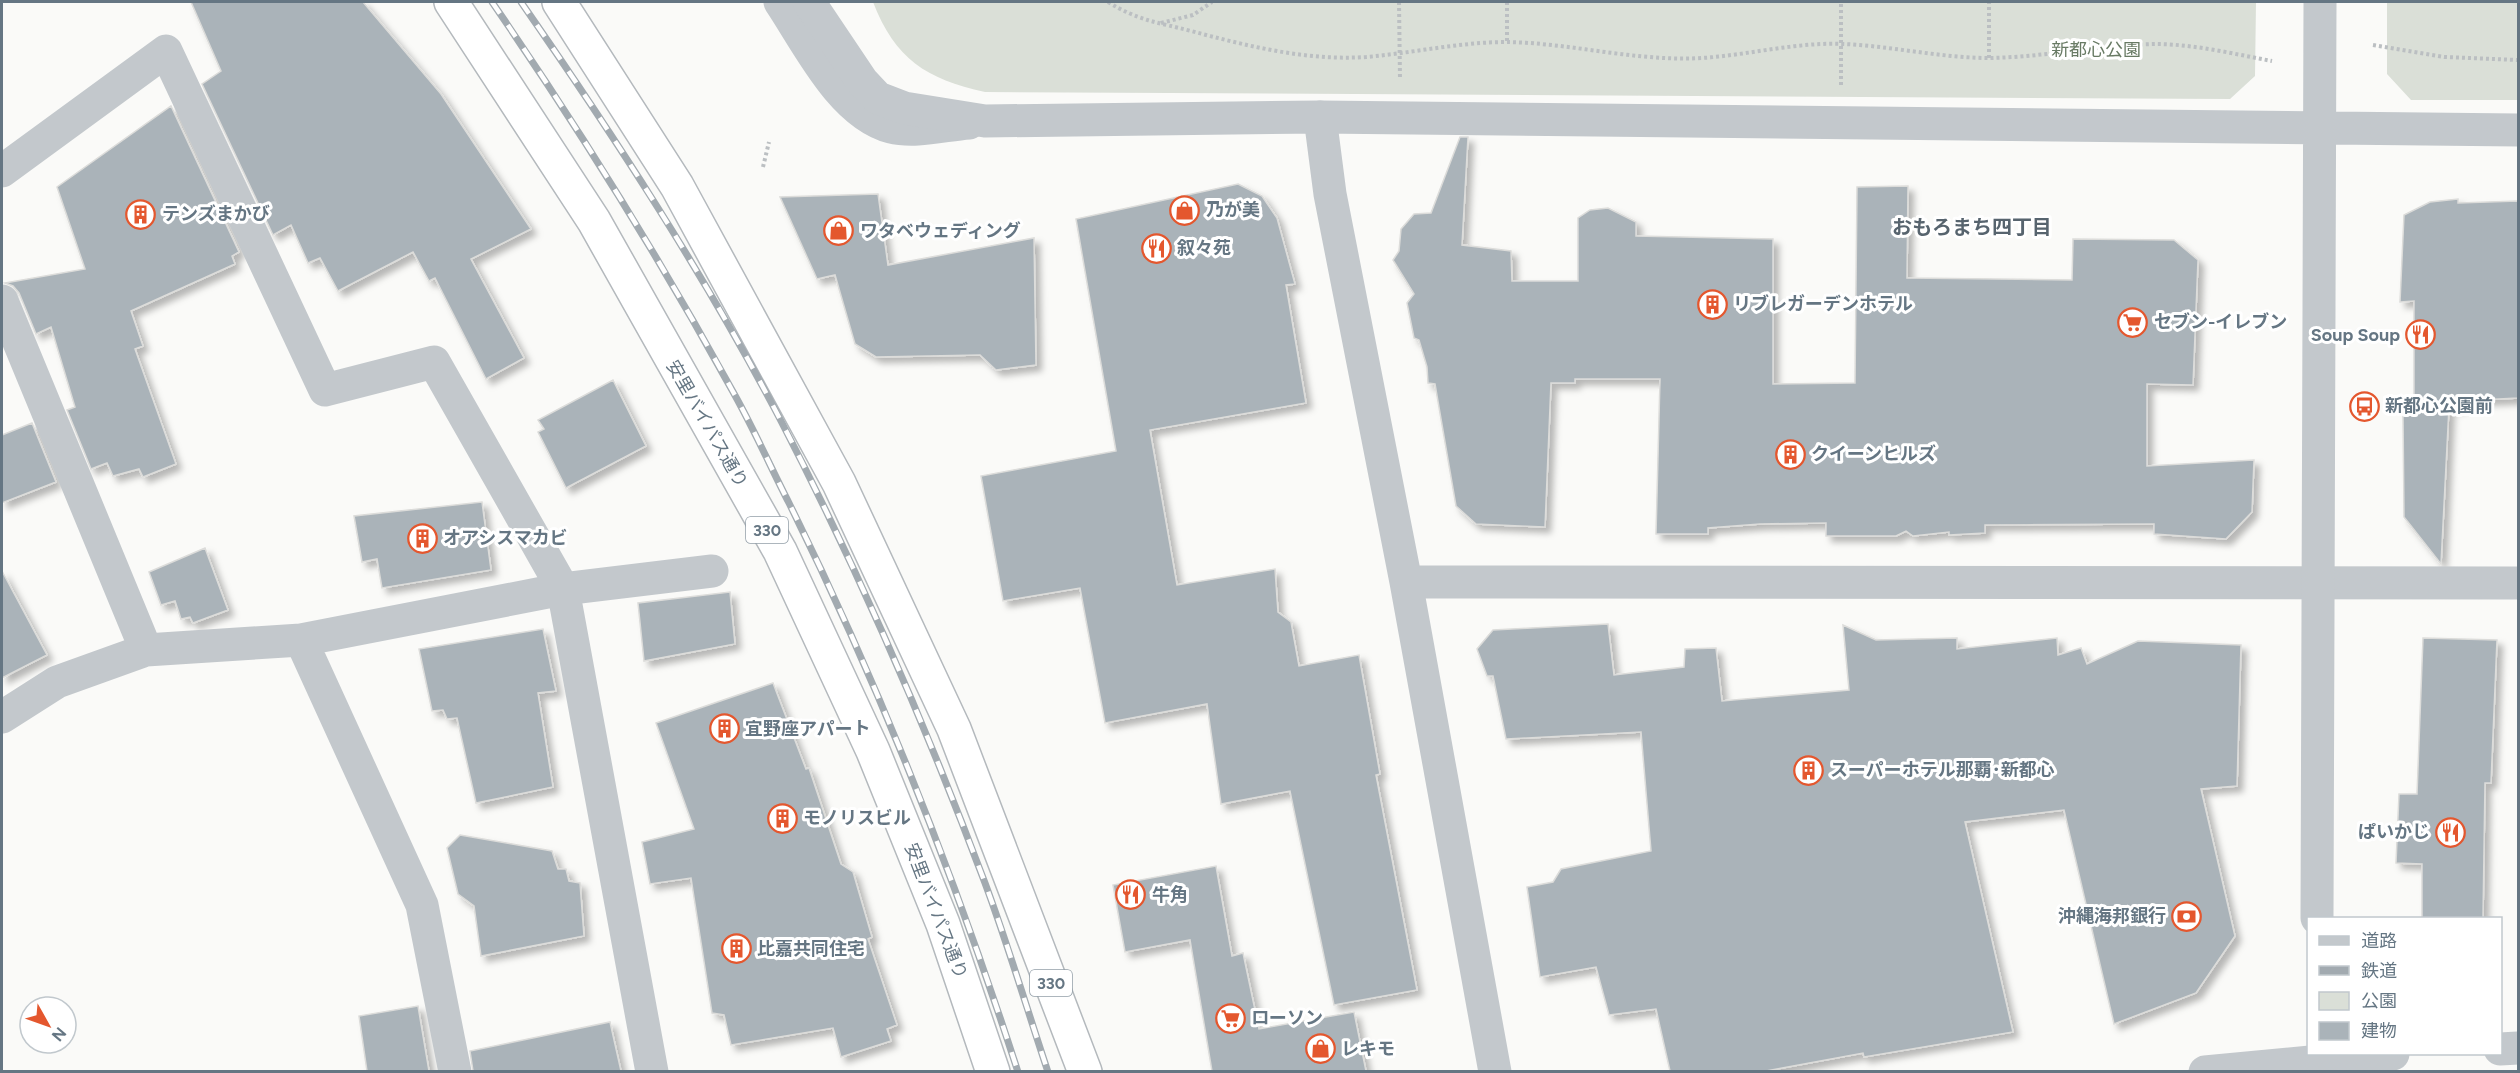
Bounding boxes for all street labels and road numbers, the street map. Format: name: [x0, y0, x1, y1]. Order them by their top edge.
street label: 安里バイパス通り: [662, 356, 752, 492]
road number: 330: [746, 517, 788, 543]
street label: 安里バイパス通り: [900, 840, 972, 982]
road number: 330: [1030, 970, 1072, 996]

